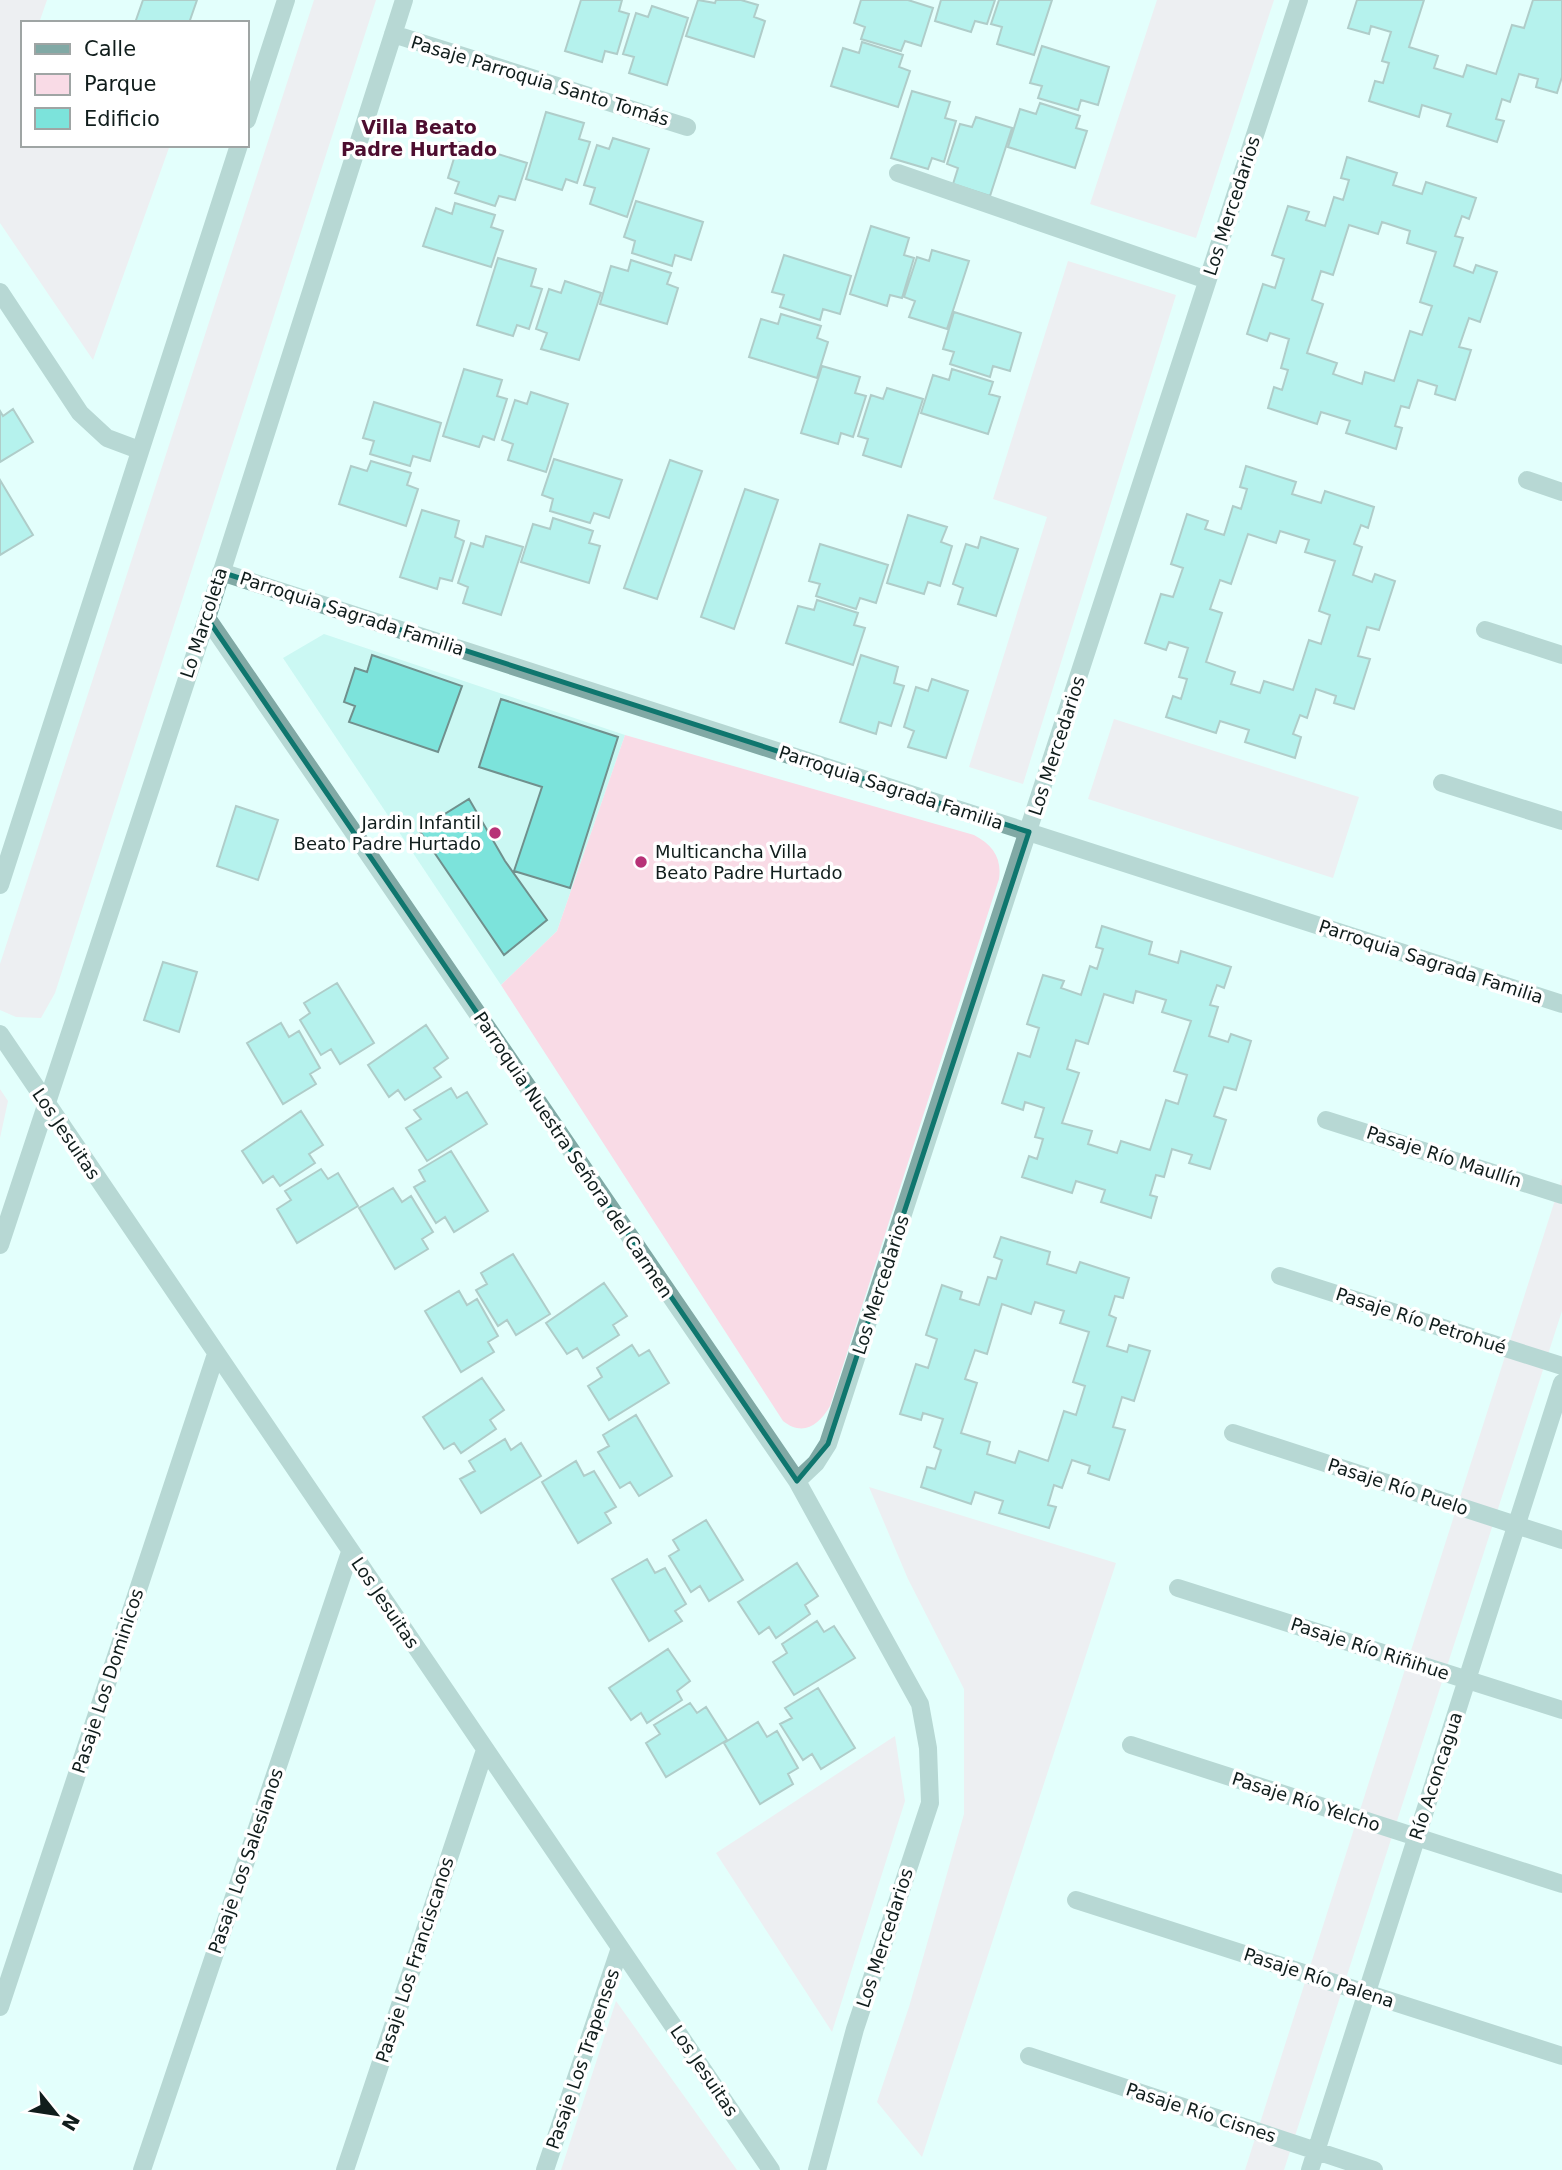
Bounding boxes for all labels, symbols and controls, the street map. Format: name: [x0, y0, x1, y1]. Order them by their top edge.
legend: [21, 21, 248, 147]
street label: Pasaje Parroquia Santo Tomás: [409, 31, 672, 130]
text: Calle: [84, 37, 136, 61]
text: Parque: [84, 72, 156, 96]
text: Edificio: [84, 107, 160, 131]
district label: Villa Beato Padre Hurtado: [341, 116, 497, 160]
street label: Los Mercedarios: [1199, 133, 1264, 278]
street label: Lo Marcoleta: [176, 565, 231, 681]
street label: Parroquia Sagrada Familia: [237, 567, 467, 660]
street label: Los Mercedarios: [1024, 673, 1089, 818]
street label: Parroquia Sagrada Familia: [776, 741, 1006, 834]
place label: Jardin Infantil Beato Padre Hurtado: [294, 812, 481, 854]
marker: Jardin Infantil Beato Padre Hurtado: [487, 825, 503, 841]
place label: Multicancha Villa Beato Padre Hurtado: [655, 841, 842, 883]
marker: Multicancha Villa Beato Padre Hurtado: [633, 854, 649, 870]
street label: Parroquia Sagrada Familia: [1316, 915, 1546, 1008]
street label: Parroquia Nuestra Señora del Carmen: [470, 1008, 677, 1302]
street label: Los Jesuitas: [28, 1084, 105, 1183]
street label: Pasaje Río Maullín: [1364, 1122, 1524, 1192]
street label: Los Mercedarios: [848, 1212, 913, 1357]
street label: Pasaje Río Petrohué: [1333, 1283, 1509, 1358]
street label: Pasaje Río Puelo: [1325, 1454, 1471, 1519]
street label: Los Jesuitas: [347, 1553, 424, 1652]
street label: Pasaje Los Dominicos: [68, 1586, 147, 1776]
street label: Pasaje Río Riñihue: [1288, 1613, 1452, 1684]
street label: Río Aconcagua: [1405, 1709, 1466, 1843]
street label: Pasaje Los Salesianos: [204, 1765, 287, 1956]
street label: Pasaje Río Yelcho: [1229, 1768, 1383, 1835]
street label: Pasaje Los Franciscanos: [371, 1854, 458, 2065]
street label: Los Mercedarios: [852, 1865, 917, 2010]
street label: Pasaje Río Palena: [1241, 1943, 1397, 2012]
street label: Pasaje Los Trapenses: [542, 1966, 623, 2152]
street label: Los Jesuitas: [666, 2021, 743, 2120]
street label: Pasaje Río Cisnes: [1124, 2078, 1279, 2147]
north arrow: [21, 2079, 91, 2149]
text: N: [57, 2110, 84, 2135]

